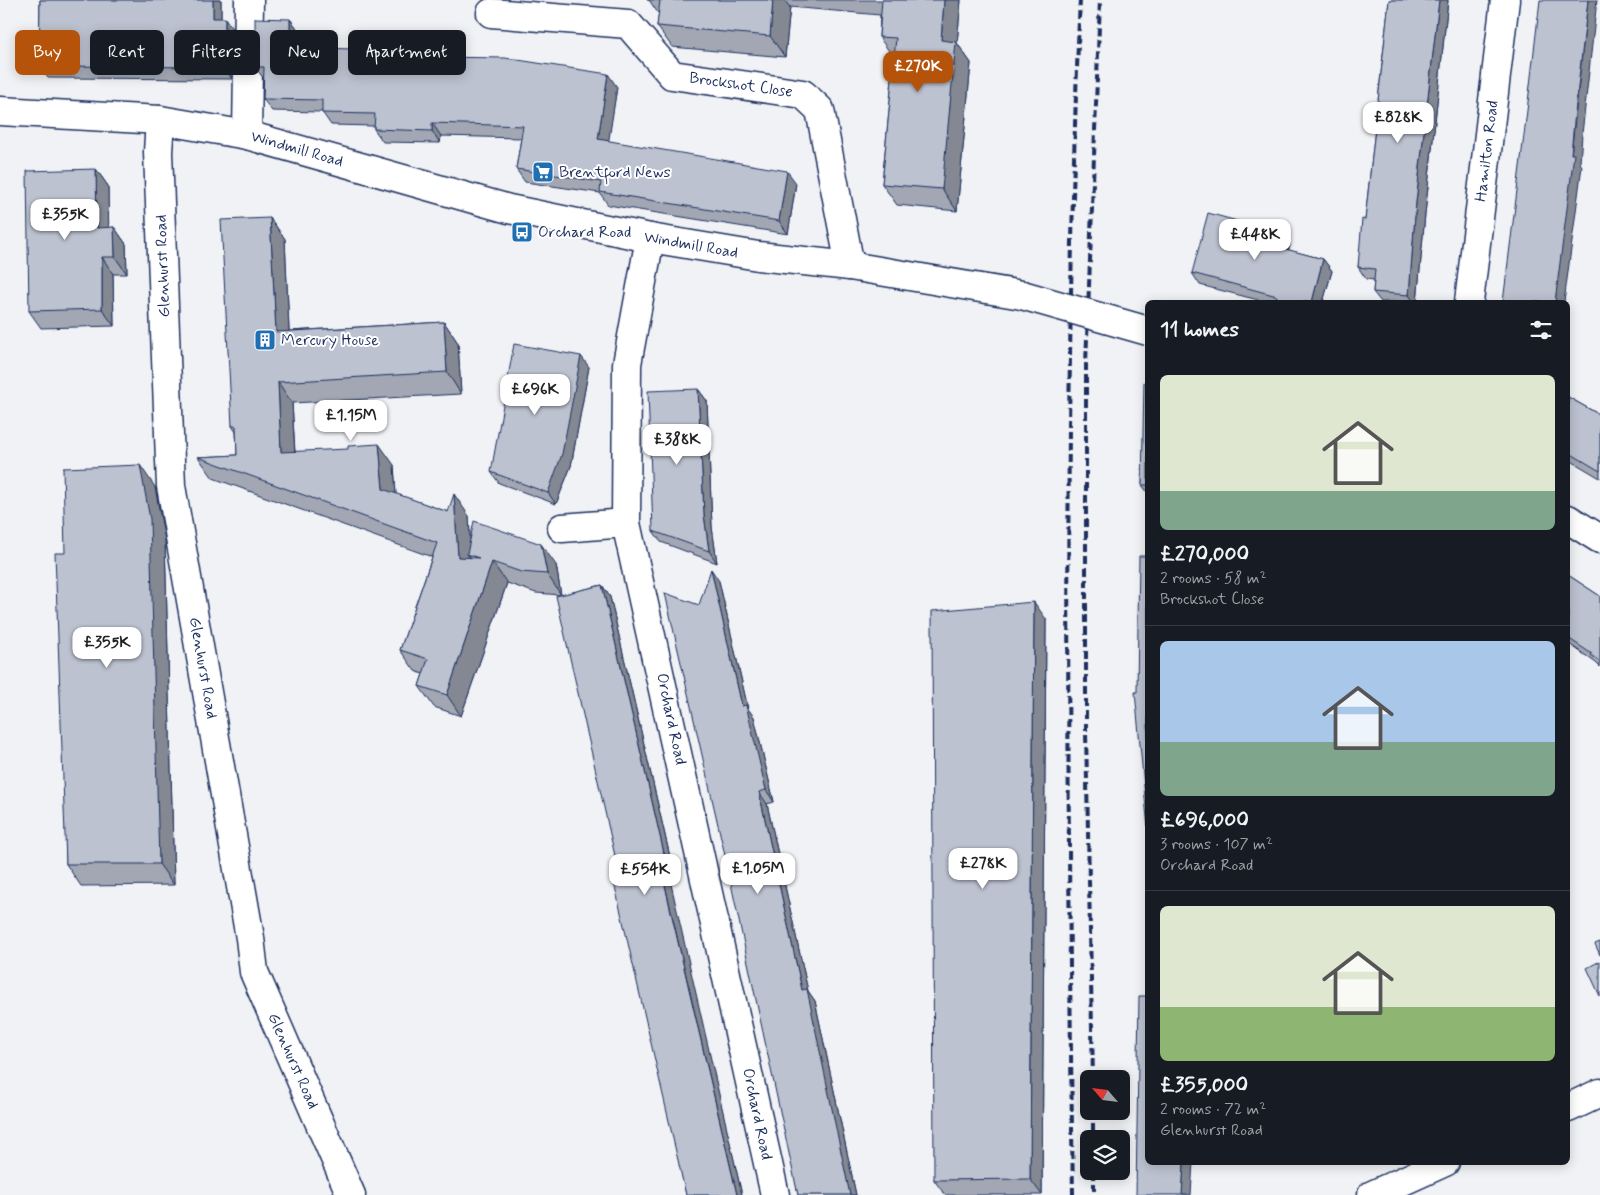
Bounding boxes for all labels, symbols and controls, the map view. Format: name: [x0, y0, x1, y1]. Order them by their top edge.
chip: Buy: [15, 30, 80, 75]
chip: Rent: [90, 30, 164, 75]
chip: Filters: [174, 30, 260, 75]
chip: New: [270, 30, 338, 75]
chip: Apartment: [348, 30, 466, 75]
pin: £270K: [883, 51, 953, 93]
text: £270K: [894, 56, 942, 77]
street label: Brockshot Close: [688, 67, 794, 103]
street label: Hamilton Road: [1470, 99, 1504, 203]
pin: £828K: [1363, 102, 1433, 144]
text: £828K: [1374, 107, 1422, 128]
street label: Windmill Road: [248, 126, 346, 172]
supermarket icon: Brentford News: [531, 160, 555, 184]
place label: Brentford News: [559, 162, 671, 185]
pin: £355K: [30, 198, 100, 241]
text: £355K: [41, 204, 89, 225]
street label: Glenhurst Road: [151, 214, 175, 318]
pin: £448K: [1220, 218, 1290, 261]
bus stop icon: Orchard Road: [510, 220, 534, 244]
place label: Orchard Road: [538, 222, 631, 243]
text: £448K: [1230, 224, 1280, 245]
street label: Windmill Road: [642, 226, 740, 264]
text: 11 homes: [1160, 316, 1239, 344]
icon: filters: [1527, 316, 1555, 344]
building icon: Mercury House: [253, 328, 277, 352]
place label: Mercury House: [281, 330, 379, 351]
pin: £696K: [500, 374, 570, 416]
text: £696K: [511, 379, 559, 400]
pin: £1.15M: [310, 400, 392, 442]
text: £1.15M: [325, 405, 377, 426]
icon: home: [1313, 408, 1403, 498]
pin: £388K: [642, 424, 712, 466]
text: £388K: [653, 429, 701, 450]
text: £270,000: [1160, 540, 1249, 568]
text: 2 rooms · 58 m²: [1160, 568, 1266, 589]
text: Brockshot Close: [1160, 589, 1264, 610]
street label: Glenhurst Road: [184, 615, 222, 721]
pin: £355K: [72, 626, 142, 669]
text: £355K: [83, 632, 131, 653]
street label: Orchard Road: [651, 671, 691, 767]
icon: home: [1313, 673, 1403, 763]
text: £696,000: [1160, 806, 1249, 834]
text: 3 rooms · 107 m²: [1160, 834, 1273, 855]
pin: £278K: [948, 848, 1018, 890]
pin: £1.05M: [717, 852, 799, 895]
text: £278K: [959, 853, 1007, 874]
pin: £554K: [610, 854, 680, 896]
text: Orchard Road: [1160, 855, 1253, 876]
text: £1.05M: [731, 858, 785, 879]
text: £554K: [620, 859, 670, 880]
icon: home: [1313, 938, 1403, 1028]
street label: Glenhurst Road: [262, 1010, 324, 1112]
street label: Orchard Road: [737, 1066, 777, 1162]
north arrow: [1080, 1070, 1130, 1120]
map controls: [1080, 1070, 1130, 1180]
text: £355,000: [1160, 1071, 1248, 1099]
text: 2 rooms · 72 m²: [1160, 1099, 1266, 1120]
text: Glenhurst Road: [1160, 1120, 1263, 1141]
button: layers: [1080, 1130, 1130, 1180]

